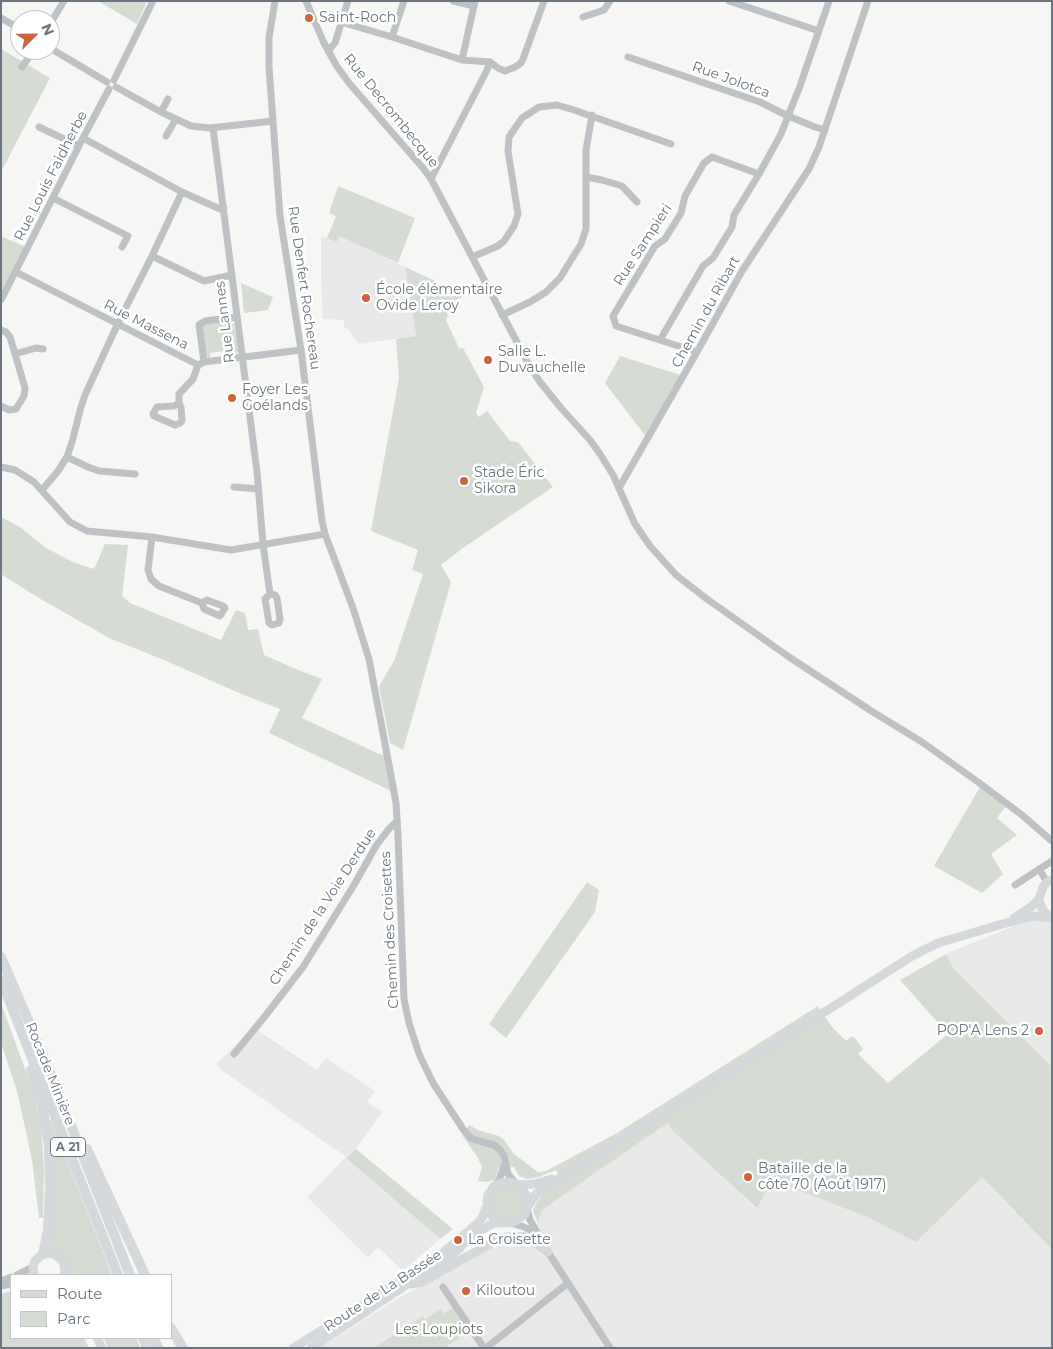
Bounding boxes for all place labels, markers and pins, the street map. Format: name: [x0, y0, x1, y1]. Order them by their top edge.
place label: Saint-Roch: [319, 10, 396, 26]
marker: Saint-Roch: [303, 12, 315, 24]
place label: École élémentaire Ovide Leroy: [376, 282, 502, 314]
marker: École élémentaire Ovide Leroy: [360, 292, 372, 304]
place label: Salle L. Duvauchelle: [498, 344, 586, 377]
marker: Salle L. Duvauchelle: [482, 354, 494, 366]
place label: Foyer Les Goélands: [242, 382, 308, 414]
marker: Foyer Les Goélands: [226, 392, 238, 404]
place label: Stade Éric Sikora: [474, 465, 544, 498]
marker: Stade Éric Sikora: [458, 475, 470, 487]
place label: POP'A Lens 2: [937, 1023, 1029, 1039]
marker: POP'A Lens 2: [1033, 1025, 1045, 1037]
place label: Bataille de la côte 70 (Août 1917): [758, 1161, 887, 1194]
marker: Bataille de la côte 70 (Août 1917): [742, 1171, 754, 1183]
place label: La Croisette: [468, 1232, 551, 1248]
marker: La Croisette: [452, 1234, 464, 1246]
place label: Kiloutou: [476, 1283, 535, 1299]
marker: Kiloutou: [460, 1285, 472, 1297]

